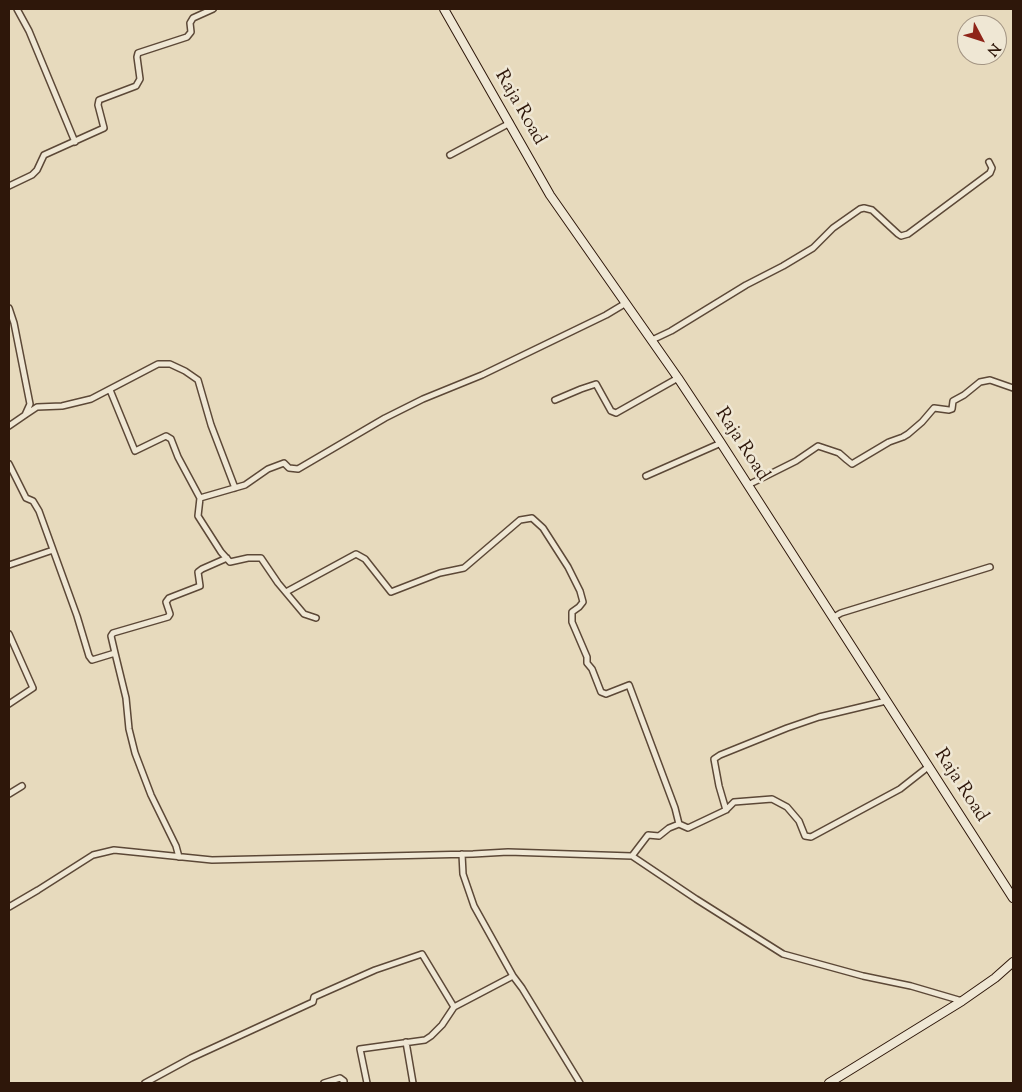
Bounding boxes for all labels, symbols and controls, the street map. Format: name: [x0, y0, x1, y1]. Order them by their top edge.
north arrow: [957, 15, 1007, 65]
text: N: [981, 38, 1004, 60]
street label: Raja Road: [488, 66, 550, 150]
street label: Raja Road: [709, 404, 773, 486]
street label: Raja Road: [928, 745, 992, 827]

